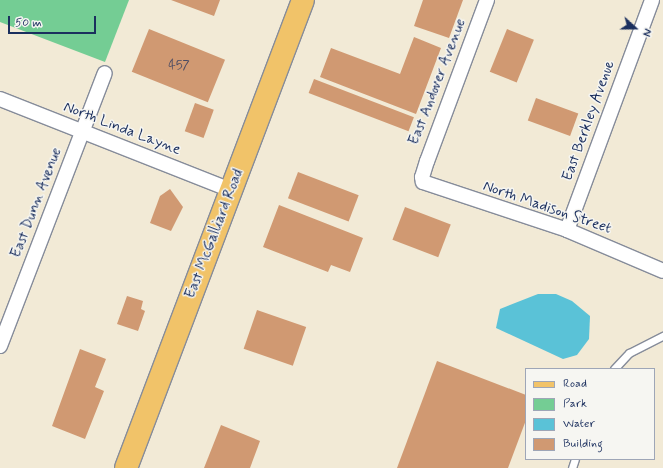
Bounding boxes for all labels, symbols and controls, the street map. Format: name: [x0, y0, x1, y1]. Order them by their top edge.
scale bar: [10, 8, 98, 34]
north arrow: [615, 8, 655, 48]
text: 50 m: [15, 15, 42, 31]
street label: East Andover Avenue: [406, 17, 470, 147]
text: N: [638, 26, 654, 38]
street label: East Berkley Avenue: [558, 57, 620, 185]
house number: 457: [168, 58, 190, 74]
street label: North Linda Layne: [62, 99, 182, 159]
street label: East Dunn Avenue: [7, 144, 67, 262]
street label: East McGalliard Road: [182, 167, 248, 301]
street label: North Madison Street: [479, 177, 615, 239]
legend: [525, 368, 655, 460]
text: Road: [563, 376, 587, 392]
text: Park: [563, 396, 587, 412]
text: Water: [563, 416, 595, 432]
text: Building: [563, 436, 603, 452]

